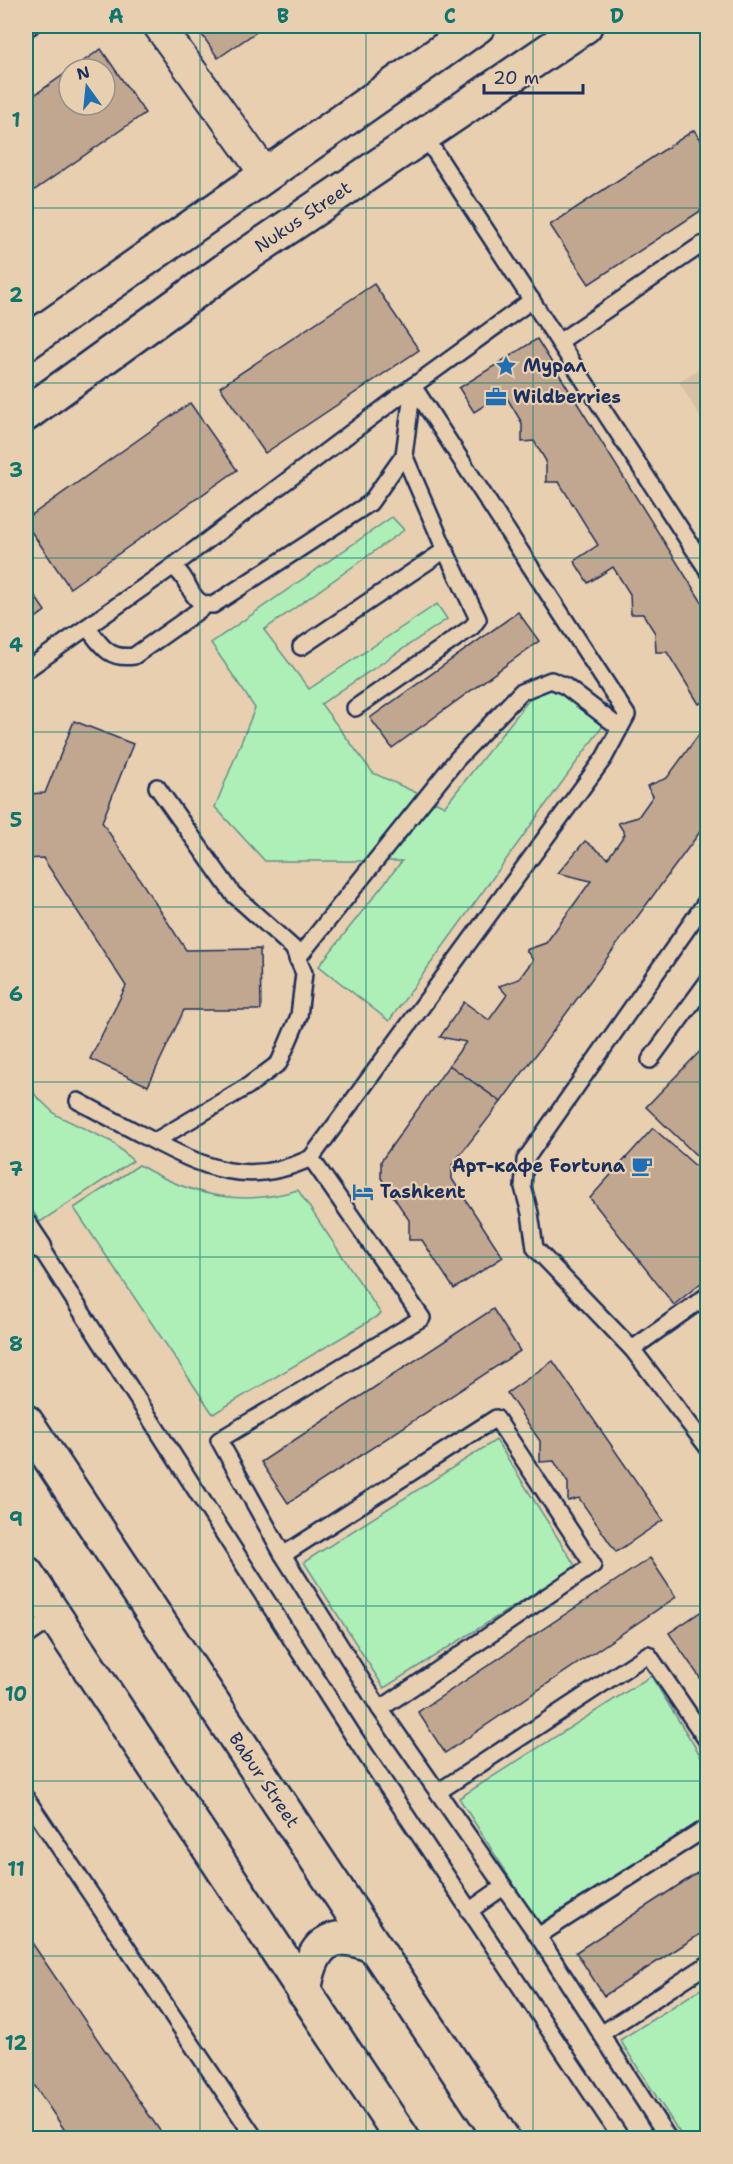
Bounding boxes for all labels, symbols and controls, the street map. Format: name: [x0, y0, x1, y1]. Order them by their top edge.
text: A: [108, 3, 124, 29]
text: B: [277, 3, 289, 29]
text: C: [444, 3, 456, 29]
text: D: [610, 3, 624, 29]
north arrow: [57, 57, 117, 117]
scale bar: [484, 57, 583, 95]
text: N: [74, 61, 92, 85]
text: 20 m: [493, 66, 539, 90]
text: 1: [11, 107, 21, 133]
street label: Nukus Street: [250, 176, 356, 258]
text: 2: [9, 282, 23, 308]
place icon: Мурал: [494, 354, 518, 378]
place label: Мурал: [523, 354, 587, 378]
office icon: Wildberries: [484, 385, 508, 409]
place label: Wildberries: [513, 385, 621, 409]
text: 3: [9, 457, 23, 483]
text: 4: [9, 632, 23, 658]
text: 5: [10, 807, 22, 833]
text: 6: [9, 981, 23, 1007]
place label: Арт-кафе Fortuna: [452, 1154, 626, 1178]
cafe icon: Арт-кафе Fortuna: [630, 1154, 654, 1178]
text: 7: [9, 1156, 23, 1182]
hotel icon: Tashkent: [351, 1180, 375, 1204]
place label: Tashkent: [380, 1180, 466, 1204]
text: 8: [9, 1331, 23, 1357]
text: 9: [9, 1506, 23, 1532]
text: 10: [5, 1681, 27, 1707]
street label: Babur Street: [223, 1728, 305, 1832]
text: 11: [7, 1856, 25, 1882]
text: 12: [5, 2030, 27, 2056]

